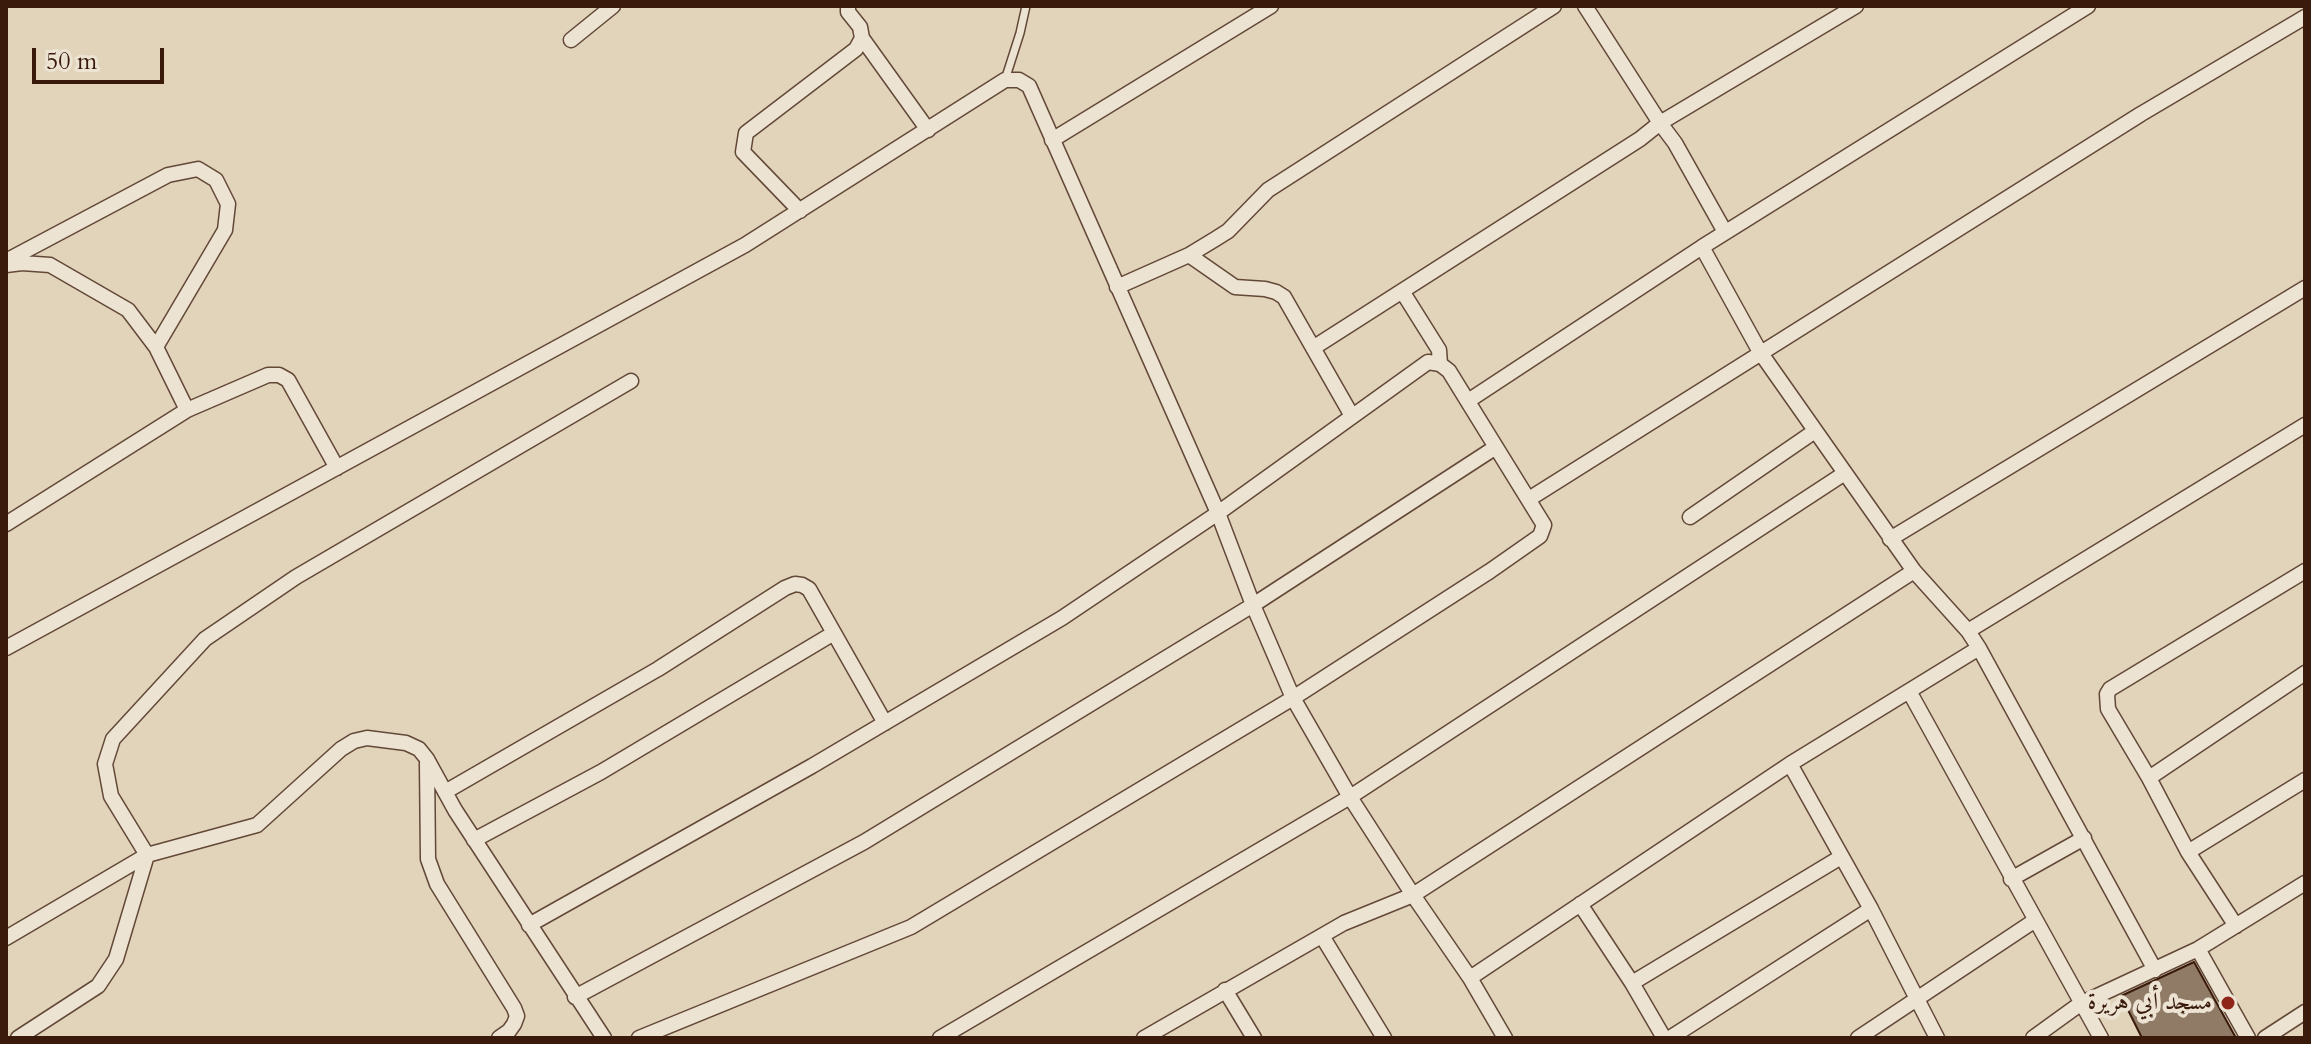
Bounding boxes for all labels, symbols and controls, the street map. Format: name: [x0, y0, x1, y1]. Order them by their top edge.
scale bar: [36, 32, 168, 82]
text: 50 m: [46, 45, 97, 78]
place label: مسجد أبي هريرة: [2087, 989, 2212, 1017]
marker: مسجد أبي هريرة: [2219, 994, 2237, 1012]

